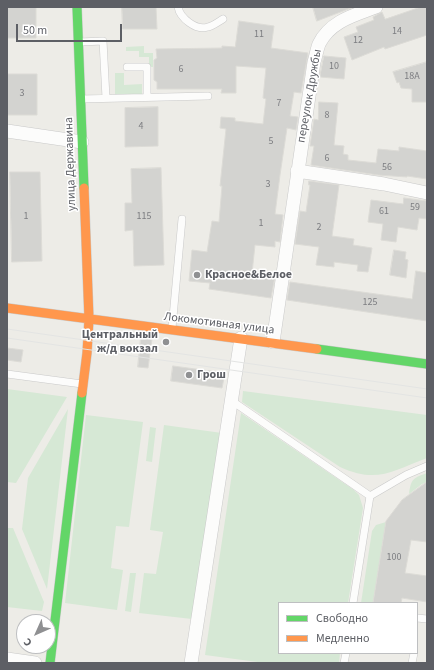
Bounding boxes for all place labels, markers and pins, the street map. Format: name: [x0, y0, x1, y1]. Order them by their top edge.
place label: Красное&Белое: [205, 268, 292, 282]
marker: Красное&Белое: [192, 270, 202, 280]
place label: Центральный ж/д вокзал: [82, 328, 158, 356]
marker: Центральный ж/д вокзал: [161, 337, 171, 347]
place label: Грош: [197, 368, 226, 382]
marker: Грош: [184, 370, 194, 380]

